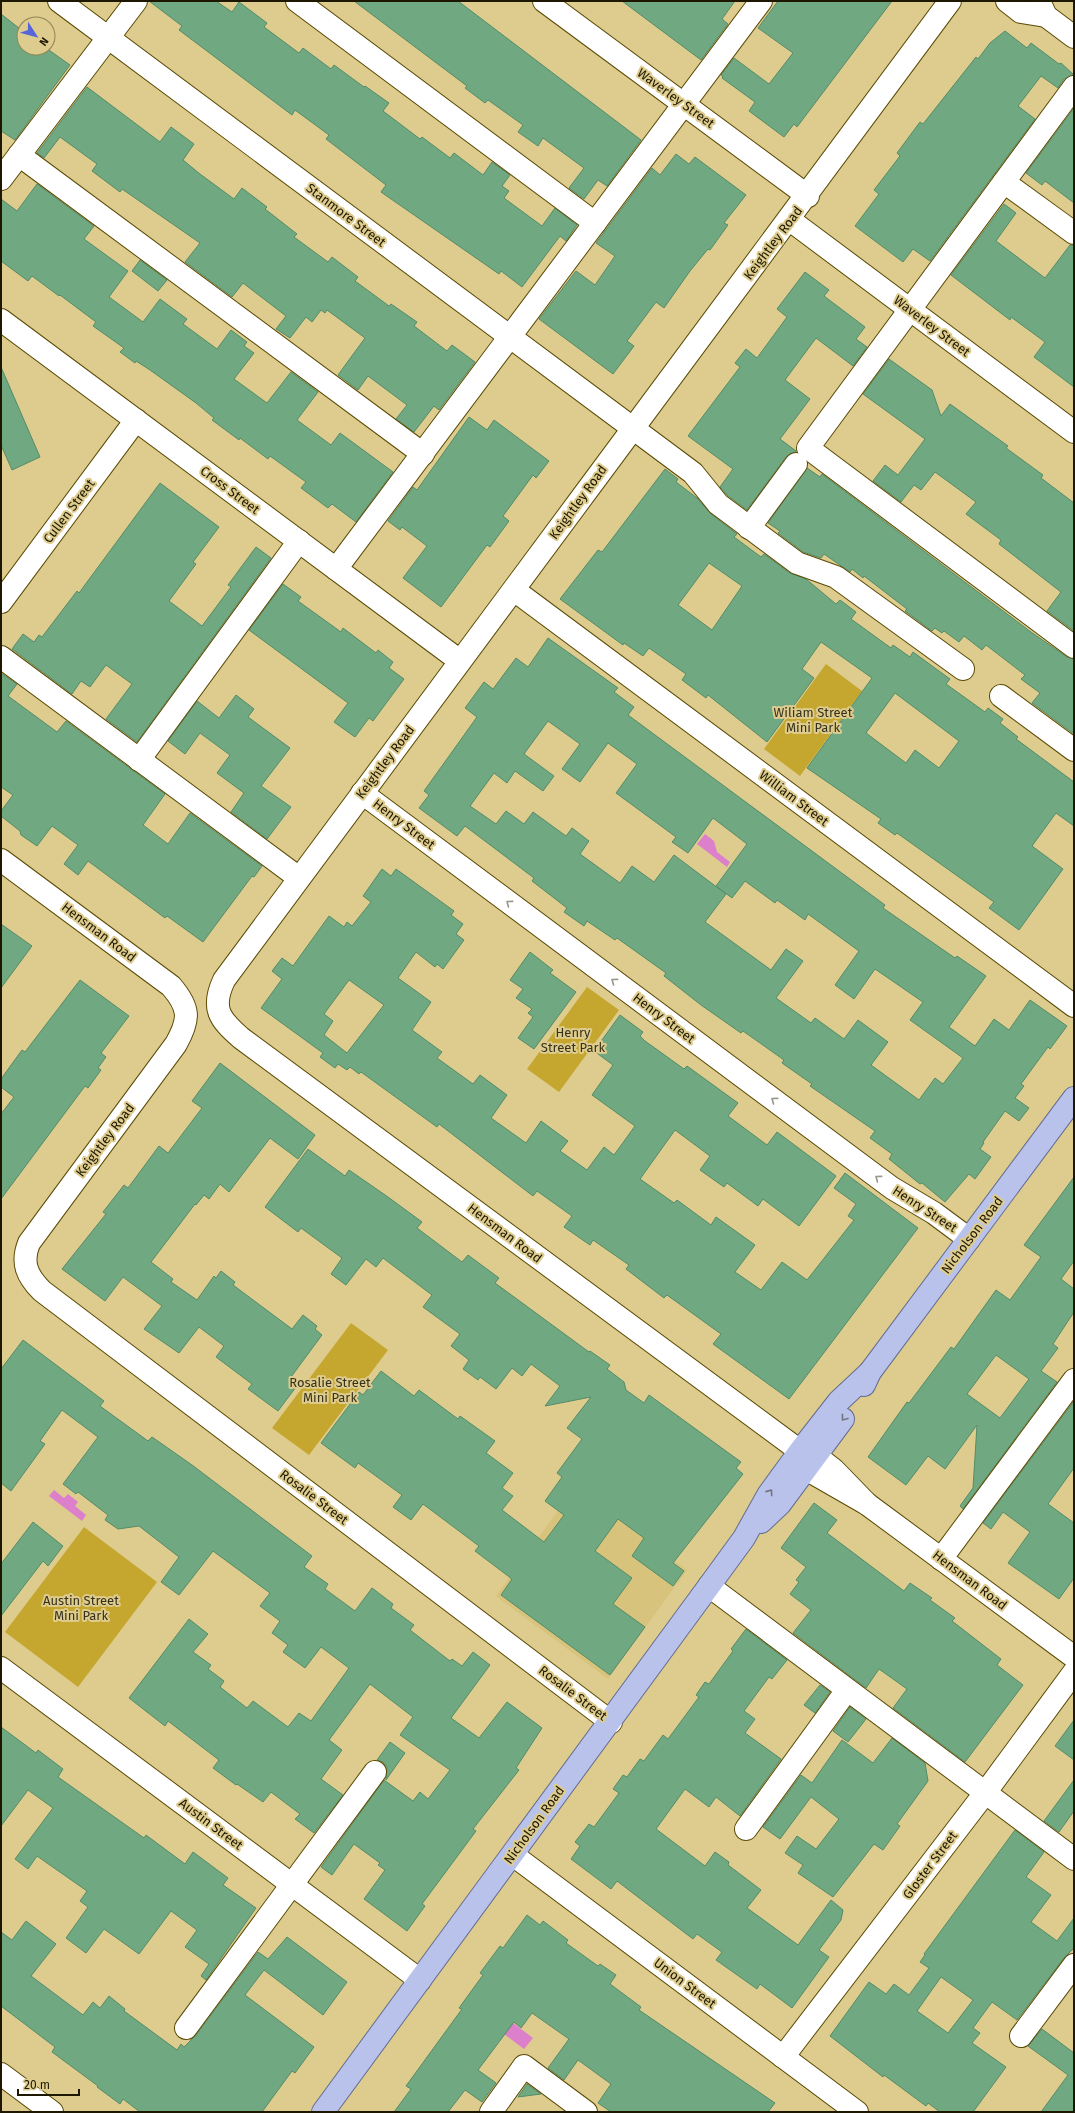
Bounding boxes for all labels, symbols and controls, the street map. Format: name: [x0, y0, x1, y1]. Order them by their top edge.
north arrow: [16, 16, 56, 56]
text: N: [36, 35, 51, 48]
street label: Waverley Street: [635, 65, 718, 131]
street label: Stanmore Street: [303, 180, 389, 250]
street label: Keightley Road: [741, 203, 805, 283]
street label: Waverley Street: [891, 292, 973, 360]
street label: Keightley Road: [546, 462, 610, 542]
street label: Cross Street: [198, 463, 263, 517]
street label: Cullen Street: [40, 476, 98, 546]
park label: Wiliam Street Mini Park: [774, 705, 853, 735]
street label: Keightley Road: [353, 722, 417, 802]
street label: William Street: [756, 767, 832, 829]
street label: Henry Street: [370, 796, 438, 852]
street label: Hensman Road: [59, 899, 139, 965]
one-way arrow: [507, 901, 514, 908]
one-way arrow: [611, 979, 618, 986]
street label: Henry Street: [630, 990, 698, 1046]
park label: Henry Street Park: [541, 1025, 605, 1055]
one-way arrow: [771, 1098, 778, 1105]
street label: Keightley Road: [73, 1100, 137, 1180]
one-way arrow: [876, 1176, 883, 1183]
street label: Henry Street: [890, 1183, 960, 1236]
street label: Nicholson Road: [938, 1194, 1006, 1276]
street label: Hensman Road: [465, 1200, 545, 1266]
park label: Rosalie Street Mini Park: [289, 1375, 371, 1405]
one-way arrow: [841, 1414, 849, 1421]
street label: Rosalie Street: [277, 1467, 351, 1528]
one-way arrow: [765, 1489, 773, 1496]
street label: Hensman Road: [930, 1547, 1010, 1613]
park label: Austin Street Mini Park: [43, 1593, 119, 1623]
street label: Rosalie Street: [536, 1663, 610, 1724]
street label: Nicholson Road: [501, 1783, 567, 1867]
street label: Austin Street: [176, 1795, 246, 1853]
street label: Gloster Street: [900, 1828, 961, 1902]
street label: Union Street: [651, 1955, 719, 2011]
scale bar: [18, 2071, 79, 2097]
text: 20 m: [24, 2078, 50, 2092]

